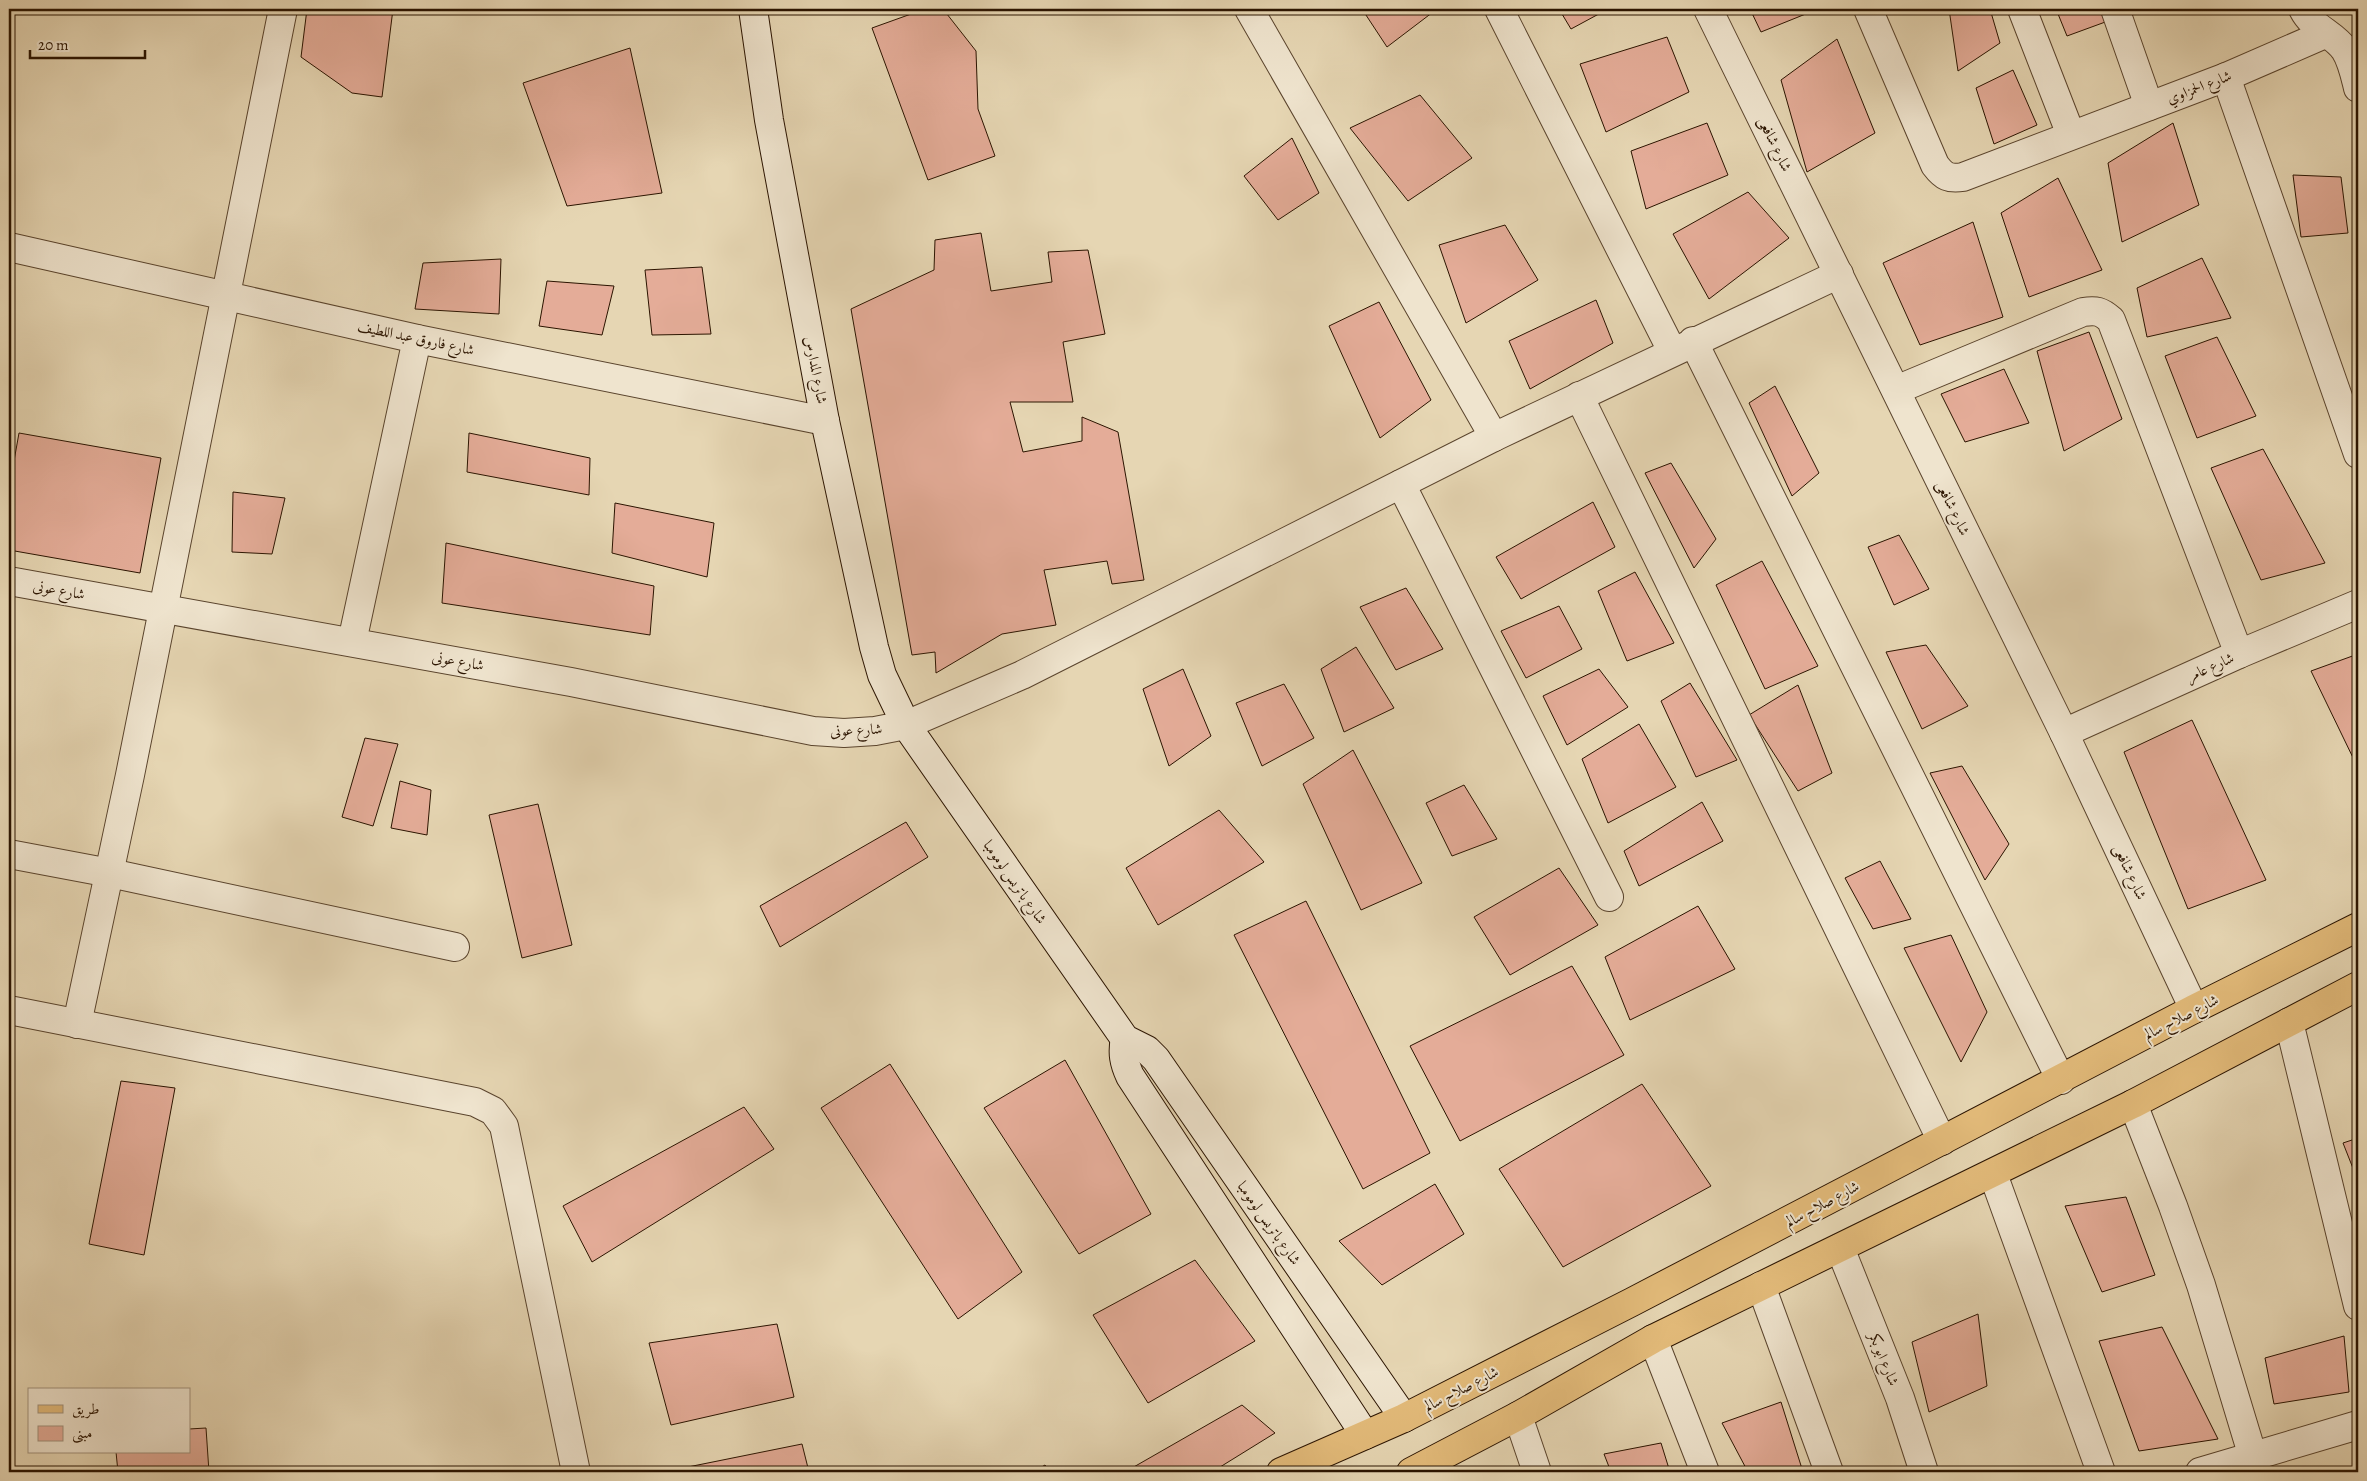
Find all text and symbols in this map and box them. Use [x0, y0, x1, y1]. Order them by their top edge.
scale bar [30, 28, 145, 60]
text: 20 m [38, 35, 69, 55]
street label: شارع الحمزاوي [2164, 66, 2235, 111]
street label: شارع شافعى [1750, 113, 1797, 176]
street label: شارع فاروق عبد اللطيف [355, 316, 476, 363]
street label: شارع المدارس [797, 334, 832, 406]
street label: شارع شافعى [1928, 477, 1975, 540]
street label: شارع عونى [31, 576, 87, 607]
street label: شارع عونى [430, 647, 486, 678]
street label: شارع عامر [2183, 648, 2238, 689]
street label: شارع عونى [829, 719, 883, 744]
street label: شارع باتريس لومومبا [976, 836, 1051, 930]
street label: شارع شافعى [2106, 841, 2151, 904]
street label: شارع صلاح سالم [2140, 990, 2223, 1047]
street label: شارع صلاح سالم [1781, 1176, 1864, 1235]
street label: شارع باتريس لومومبا [1230, 1177, 1305, 1271]
street label: شارع ابو بكر [1861, 1327, 1904, 1390]
street label: شارع صلاح سالم [1420, 1362, 1503, 1419]
legend [28, 1388, 190, 1454]
text: طريق [72, 1399, 99, 1419]
text: مبنى [72, 1423, 92, 1444]

